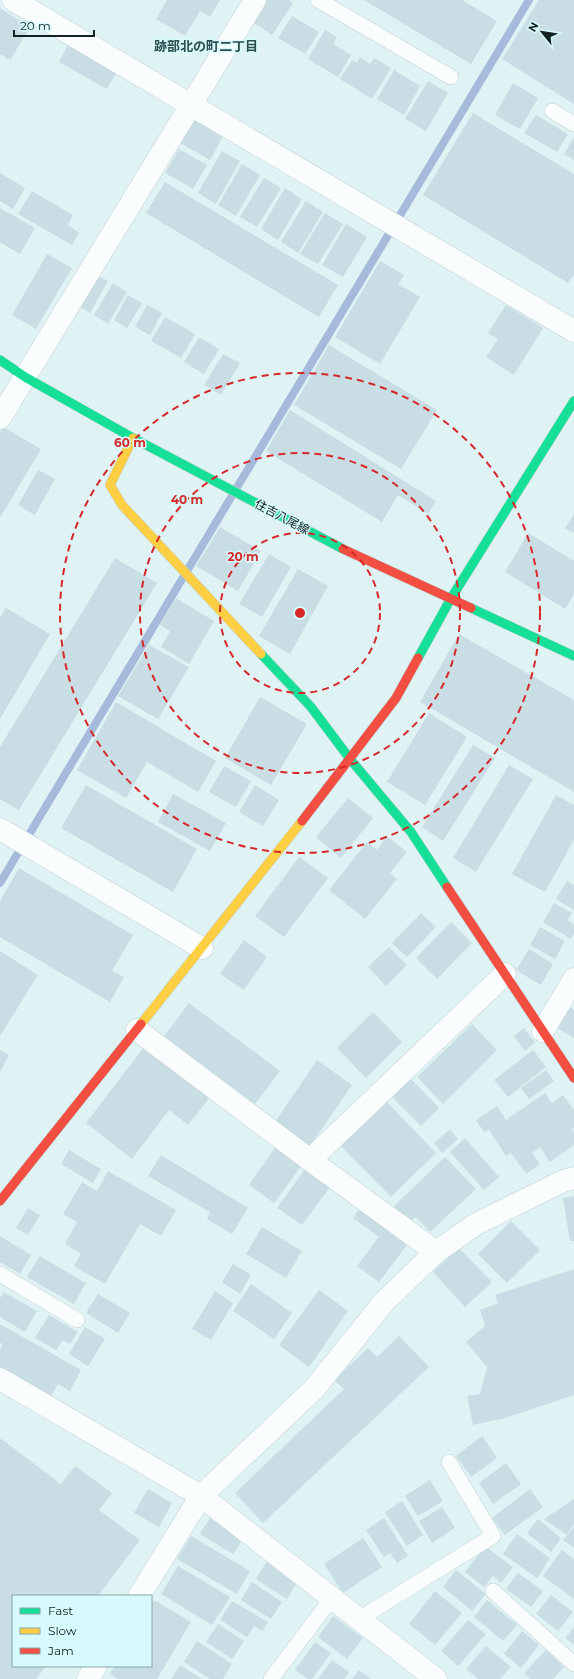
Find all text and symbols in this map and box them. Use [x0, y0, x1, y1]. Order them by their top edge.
scale bar [14, 12, 94, 38]
north arrow [522, 12, 562, 52]
text: 20 m [20, 18, 51, 33]
text: N [525, 20, 542, 34]
district label: 跡部北の町二丁目 [154, 38, 258, 54]
text: 60 m [114, 435, 146, 450]
text: 40 m [171, 492, 203, 507]
street label: 住吉八尾線 [252, 496, 312, 537]
text: 20 m [227, 549, 259, 564]
centre of rings [293, 606, 307, 620]
legend [12, 1595, 152, 1667]
text: Fast [48, 1603, 73, 1618]
text: Slow [48, 1623, 77, 1638]
text: Jam [47, 1643, 74, 1658]

